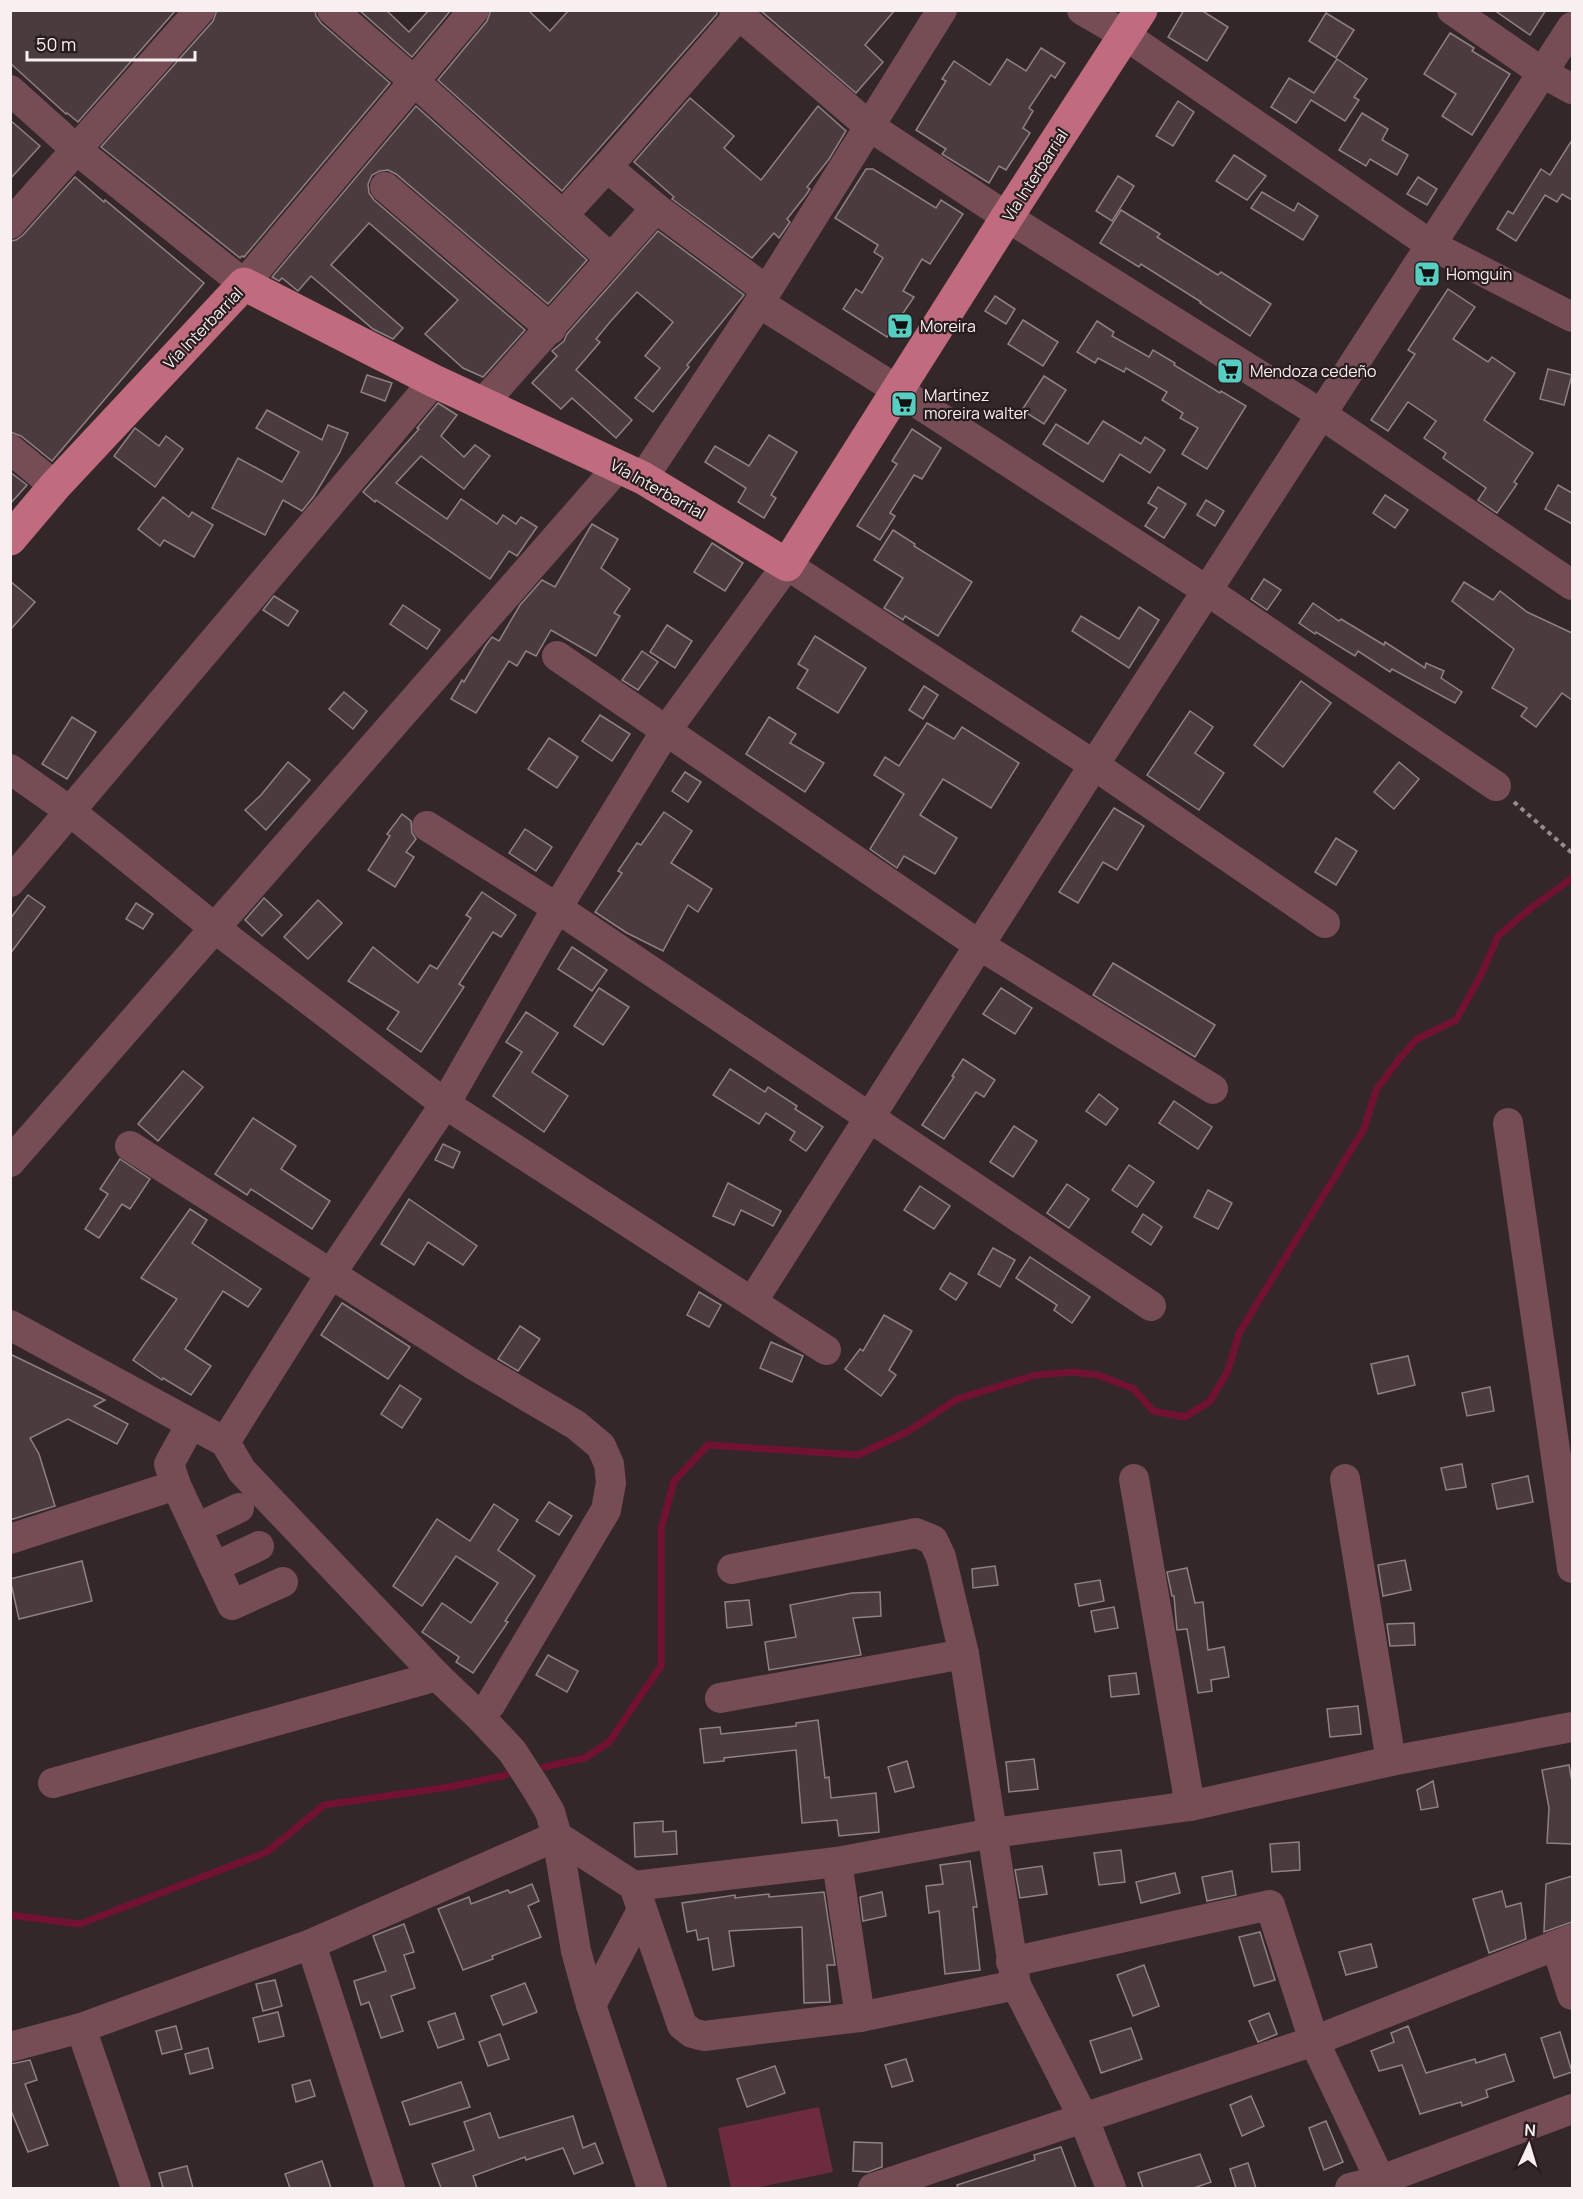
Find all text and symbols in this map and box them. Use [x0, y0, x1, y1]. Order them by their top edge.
scale bar [27, 24, 195, 62]
text: 50 m [36, 32, 76, 56]
street label: Vía Interbarrial [997, 125, 1073, 225]
supermarket icon: Homguin [1412, 259, 1442, 289]
place label: Homguin [1446, 263, 1512, 285]
street label: Vía Interbarrial [158, 282, 248, 374]
supermarket icon: Moreira [885, 311, 915, 341]
place label: Moreira [920, 315, 976, 337]
supermarket icon: Mendoza cedeño [1215, 356, 1245, 386]
place label: Mendoza cedeño [1250, 360, 1376, 382]
place label: Martinez moreira walter [924, 384, 1029, 424]
supermarket icon: Martinez moreira walter [889, 389, 919, 419]
street label: Vía Interbarrial [606, 454, 710, 524]
north arrow [1499, 2115, 1559, 2175]
text: N [1524, 2119, 1537, 2141]

